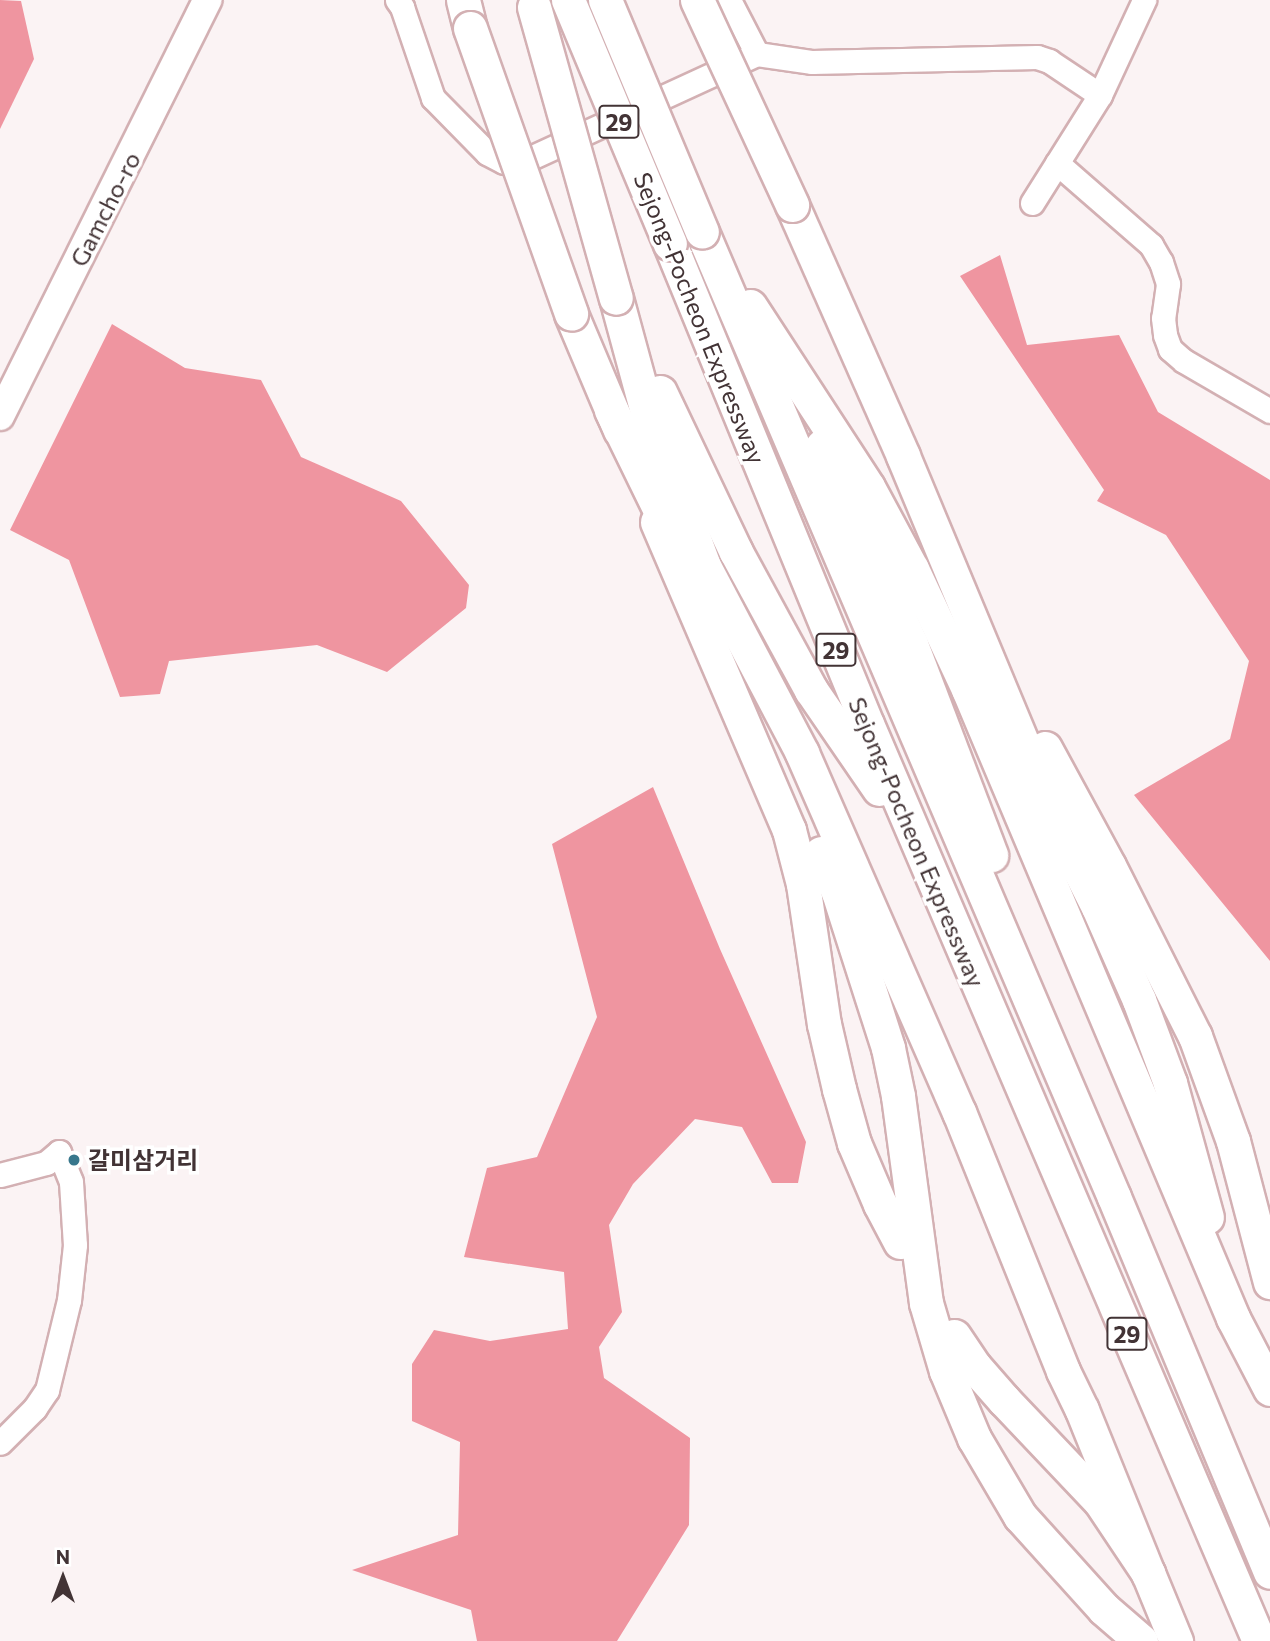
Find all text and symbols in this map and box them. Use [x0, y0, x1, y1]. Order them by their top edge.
road number: 29 [598, 102, 640, 141]
street label: Gamcho-ro [64, 147, 146, 271]
street label: Sejong-Pocheon Expressway [628, 168, 772, 468]
road number: 29 [815, 630, 857, 670]
street label: Sejong-Pocheon Expressway [843, 693, 991, 991]
place label: 갈미삼거리 [88, 1146, 198, 1174]
marker: 갈미삼거리 [66, 1152, 82, 1168]
road number: 29 [1106, 1315, 1148, 1354]
north arrow [28, 1543, 98, 1613]
text: N [56, 1545, 70, 1568]

